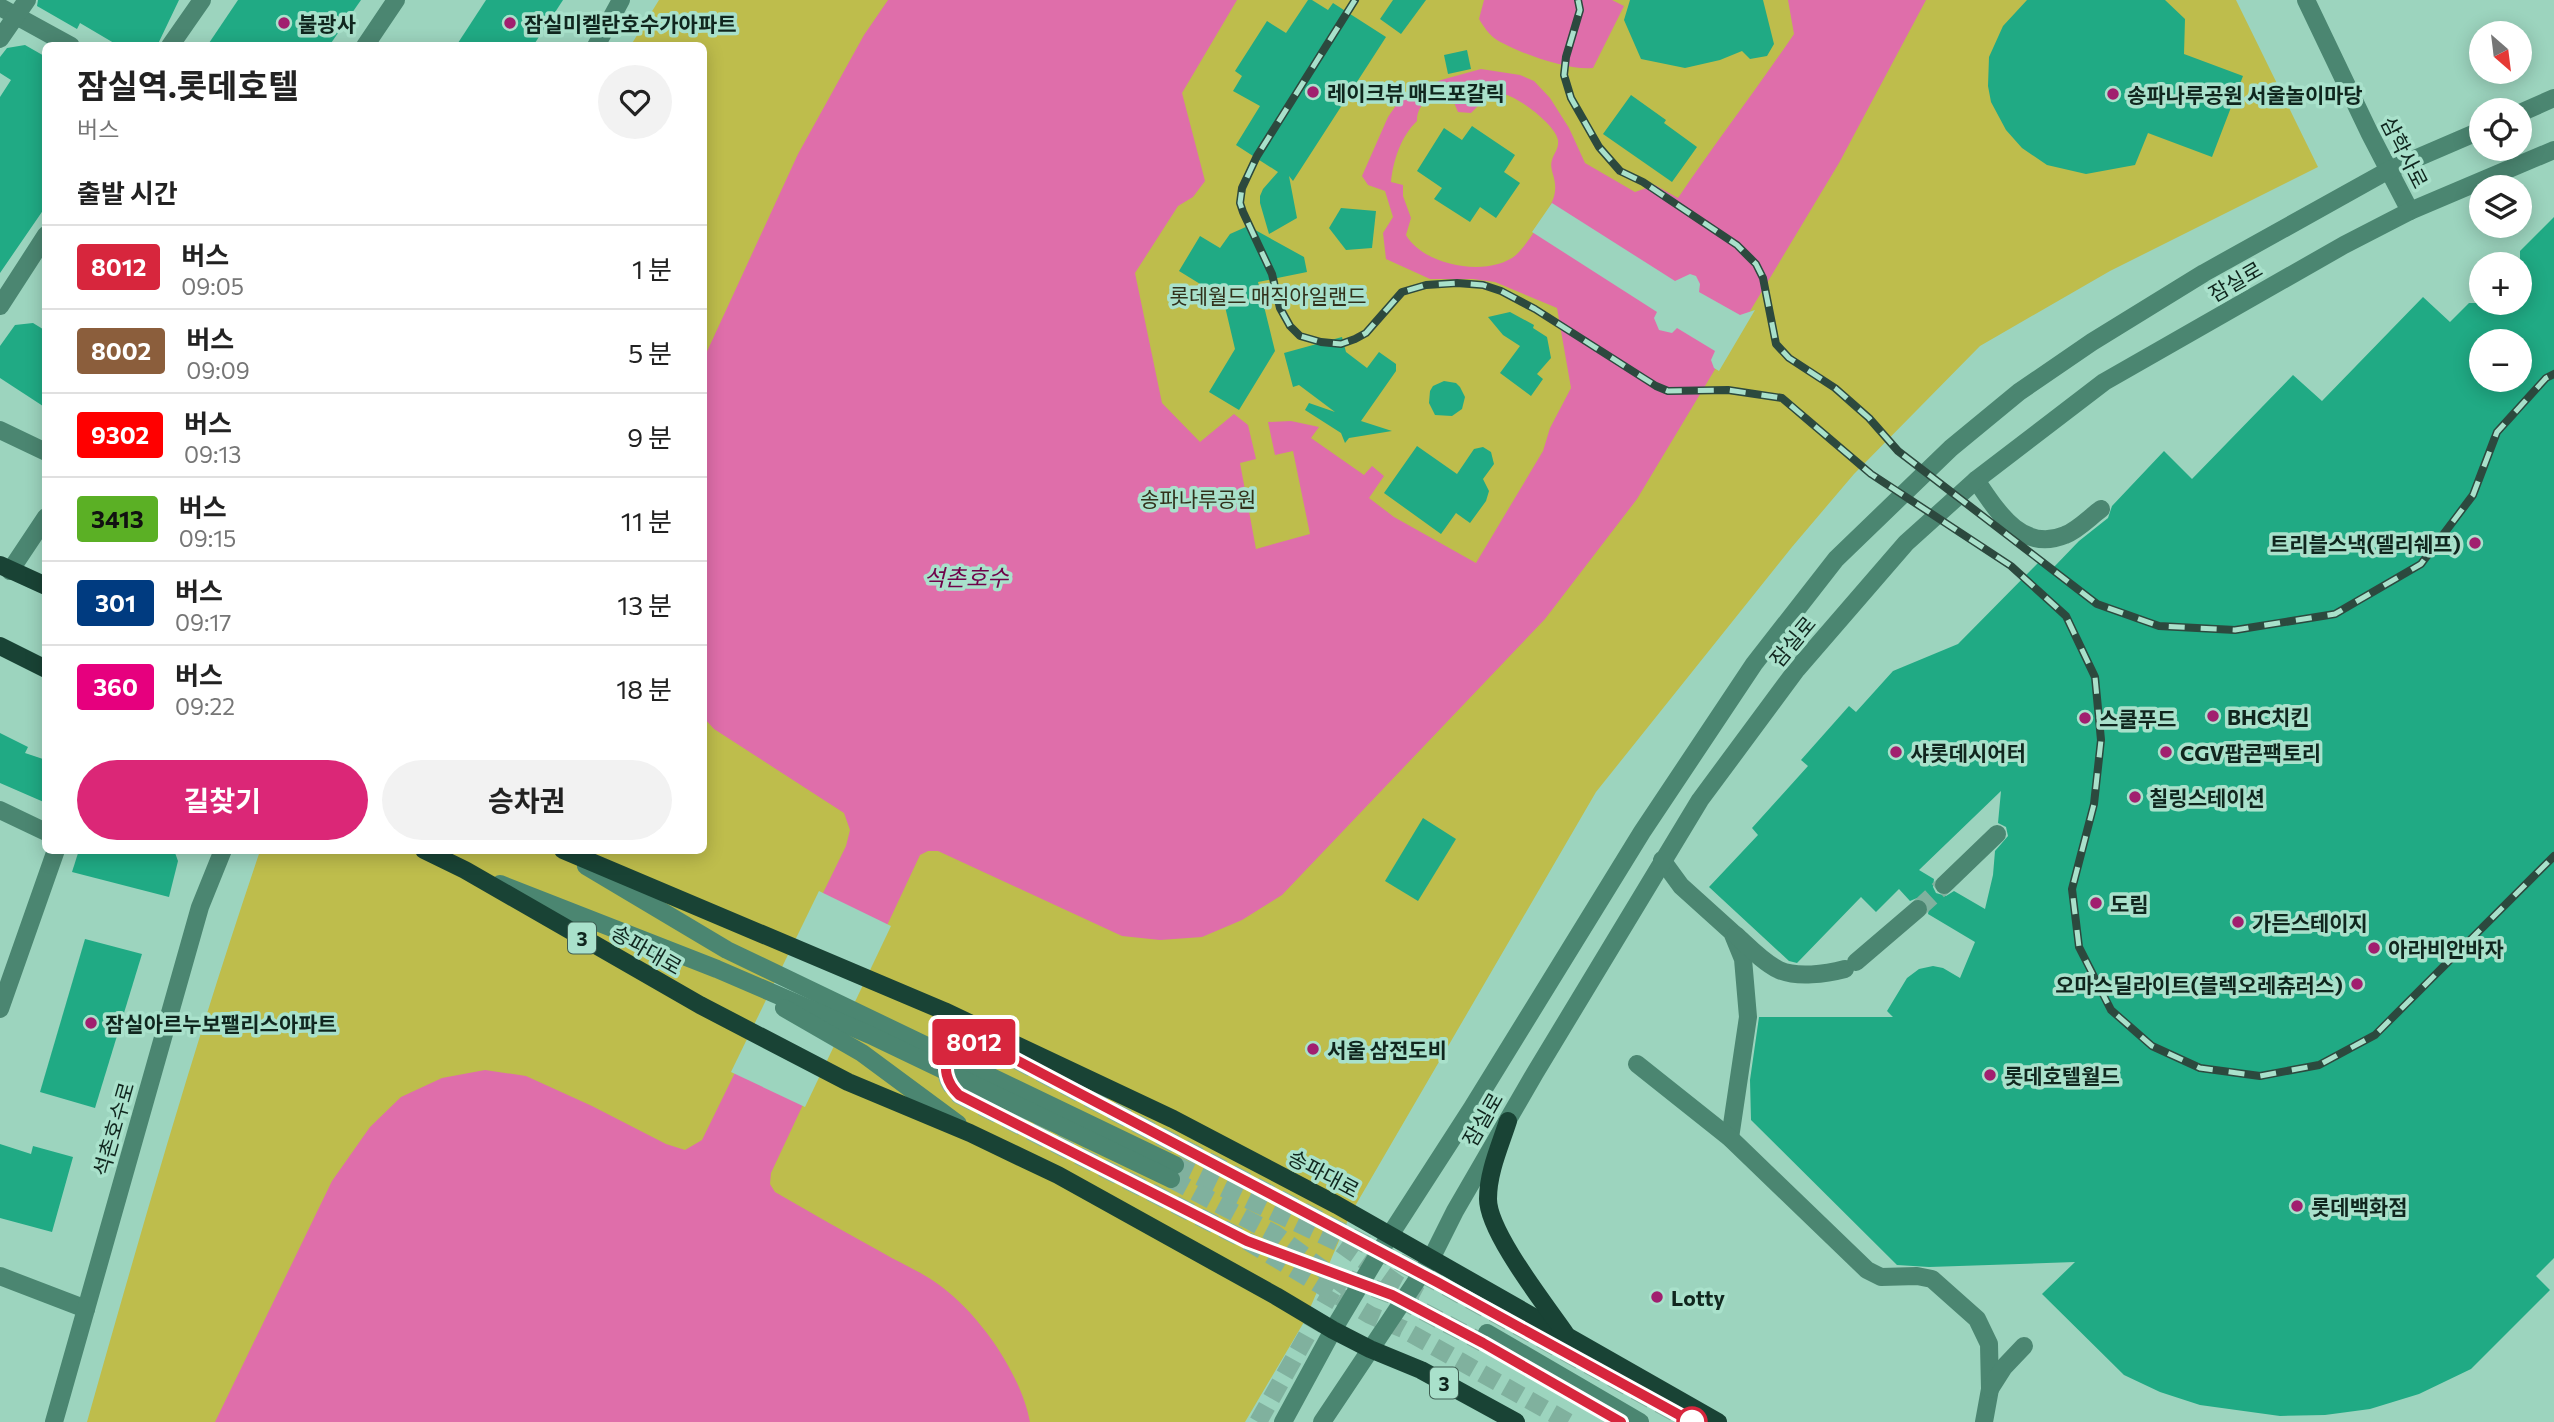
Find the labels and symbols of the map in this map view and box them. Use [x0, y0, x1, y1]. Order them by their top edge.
place label: 불광사 [298, 11, 356, 36]
place label: 잠실미켈란호수가아파트 [524, 11, 737, 36]
marker: 불광사 [276, 15, 292, 31]
marker: 잠실미켈란호수가아파트 [502, 15, 518, 31]
north arrow [2469, 21, 2532, 84]
place label: 레이크뷰 매드포갈릭 [1327, 80, 1505, 105]
place label: 송파나루공원 서울놀이마당 [2127, 82, 2363, 107]
marker: 레이크뷰 매드포갈릭 [1305, 84, 1321, 100]
marker: 송파나루공원 서울놀이마당 [2105, 86, 2121, 102]
street label: 삼학사로 [2376, 112, 2434, 192]
street label: 잠실로 [2204, 256, 2266, 306]
park label: 롯데월드 매직아일랜드 [1169, 283, 1367, 308]
park label: 송파나루공원 [1140, 486, 1256, 511]
place label: 트리블스낵(델리쉐프) [2270, 531, 2461, 556]
marker: 트리블스낵(델리쉐프) [2467, 535, 2483, 551]
water label: 석촌호수 [924, 563, 1009, 591]
street label: 잠실로 [1764, 611, 1820, 671]
place label: BHC치킨 [2227, 704, 2310, 729]
place label: 스쿨푸드 [2099, 706, 2176, 731]
marker: BHC치킨 [2205, 708, 2221, 724]
marker: 스쿨푸드 [2077, 710, 2093, 726]
place label: 샤롯데시어터 [1910, 740, 2026, 765]
place label: CGV팝콘팩토리 [2180, 740, 2321, 765]
marker: 샤롯데시어터 [1888, 744, 1904, 760]
marker: CGV팝콘팩토리 [2158, 744, 2174, 760]
place label: 칠링스테이션 [2149, 785, 2265, 810]
marker: 칠링스테이션 [2127, 789, 2143, 805]
place label: 도림 [2110, 891, 2149, 916]
marker: 도림 [2088, 895, 2104, 911]
place label: 가든스테이지 [2252, 910, 2368, 935]
marker: 가든스테이지 [2230, 914, 2246, 930]
street label: 송파대로 [607, 919, 687, 979]
road number: 3 [568, 922, 596, 954]
place label: 아라비안바자 [2388, 936, 2504, 961]
marker: 아라비안바자 [2366, 940, 2382, 956]
place label: 오마스딜라이트(블렉오레츄러스) [2055, 972, 2343, 997]
marker: 오마스딜라이트(블렉오레츄러스) [2349, 976, 2365, 992]
place label: 잠실아르누보팰리스아파트 [105, 1011, 337, 1036]
marker: 잠실아르누보팰리스아파트 [83, 1015, 99, 1031]
line badge: 8012 [925, 1019, 1023, 1065]
place label: 서울 삼전도비 [1327, 1037, 1447, 1062]
marker: 서울 삼전도비 [1305, 1041, 1321, 1057]
place label: 롯데호텔월드 [2004, 1063, 2120, 1088]
marker: 롯데호텔월드 [1982, 1067, 1998, 1083]
street label: 석촌호수로 [88, 1079, 138, 1179]
street label: 잠실로 [1457, 1088, 1507, 1150]
street label: 송파대로 [1284, 1144, 1364, 1202]
place label: 롯데백화점 [2311, 1194, 2408, 1219]
marker: 롯데백화점 [2289, 1198, 2305, 1214]
place label: Lotty [1671, 1285, 1725, 1310]
marker: Lotty [1649, 1289, 1665, 1305]
road number: 3 [1430, 1368, 1458, 1399]
unlabelled marker [1677, 1407, 1707, 1422]

